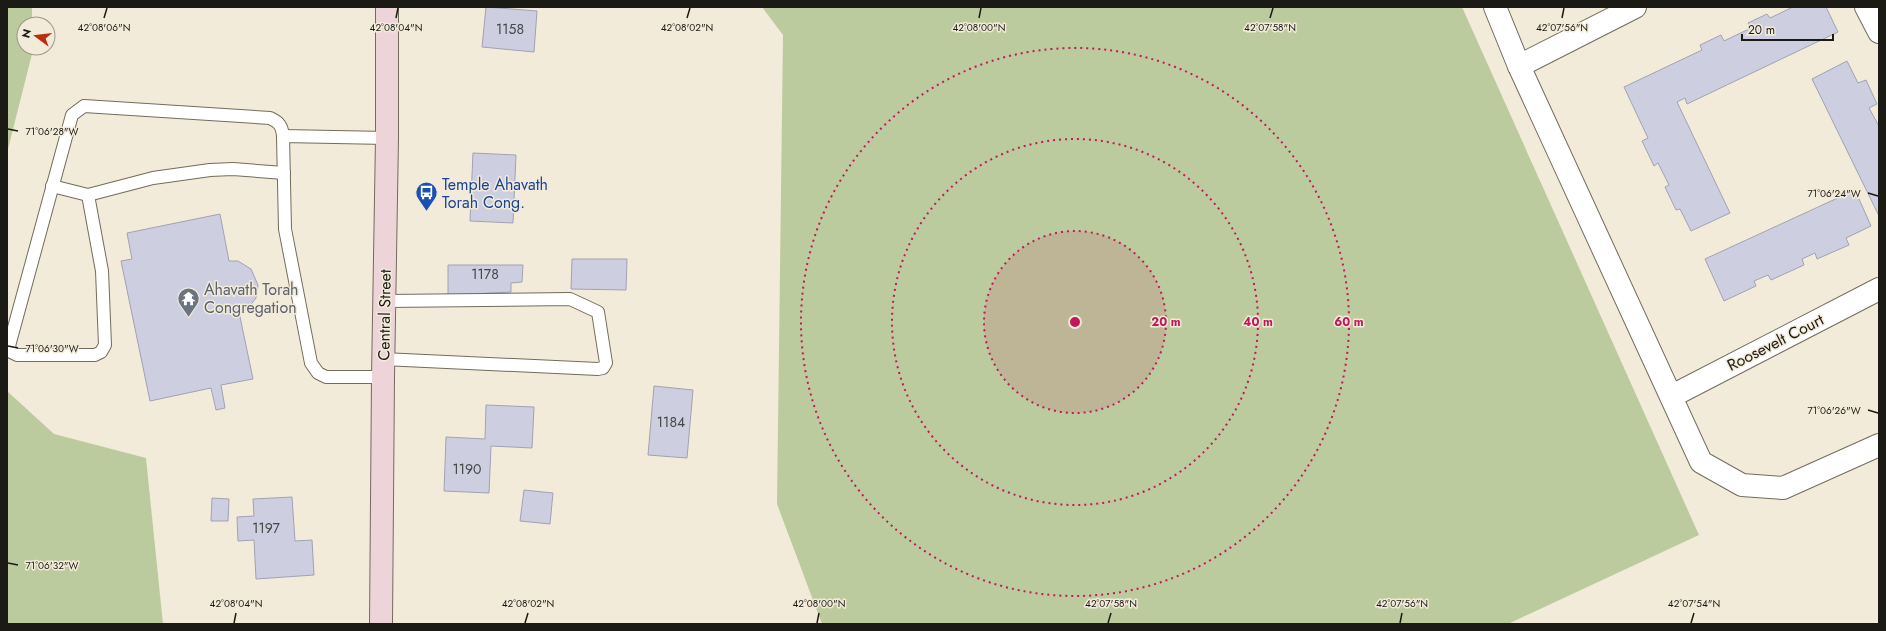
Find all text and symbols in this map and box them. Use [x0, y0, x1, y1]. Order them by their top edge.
north arrow [16, 16, 56, 56]
scale bar [1742, 16, 1833, 42]
house number: 1158 [496, 19, 524, 39]
text: 42°08'06"N [78, 20, 130, 35]
text: 42°08'04"N [370, 20, 422, 35]
text: 42°08'02"N [661, 20, 713, 35]
text: 42°08'00"N [952, 20, 1006, 35]
text: 42°07'58"N [1244, 20, 1296, 35]
text: 42°07'56"N [1536, 20, 1588, 35]
text: 20 m [1748, 21, 1775, 39]
text: N [17, 27, 35, 40]
text: 71°06'28"W [26, 124, 79, 139]
place label: Temple Ahavath Torah Cong. [442, 173, 548, 214]
bus stop icon: Temple Ahavath Torah Cong. [413, 180, 439, 213]
text: 71°06'24"W [1807, 186, 1861, 201]
house number: 1178 [471, 264, 499, 284]
street label: Central Street [372, 269, 397, 361]
place label: Ahavath Torah Congregation [204, 278, 299, 319]
temple icon: Ahavath Torah Congregation [176, 285, 202, 318]
street label: Roosevelt Court [1723, 308, 1828, 377]
text: 20 m [1151, 313, 1181, 331]
text: 40 m [1243, 313, 1273, 331]
text: 60 m [1334, 313, 1364, 331]
centre of rings [1068, 315, 1082, 329]
text: 71°06'30"W [25, 341, 79, 356]
text: 71°06'26"W [1807, 403, 1861, 418]
house number: 1184 [657, 412, 685, 432]
house number: 1190 [452, 459, 482, 479]
house number: 1197 [252, 518, 280, 538]
text: 71°06'32"W [26, 558, 79, 573]
text: 42°08'04"N [210, 596, 262, 611]
text: 42°08'02"N [502, 596, 554, 611]
text: 42°08'00"N [792, 596, 846, 611]
text: 42°07'58"N [1085, 596, 1137, 611]
text: 42°07'56"N [1376, 596, 1428, 611]
text: 42°07'54"N [1668, 596, 1720, 611]

